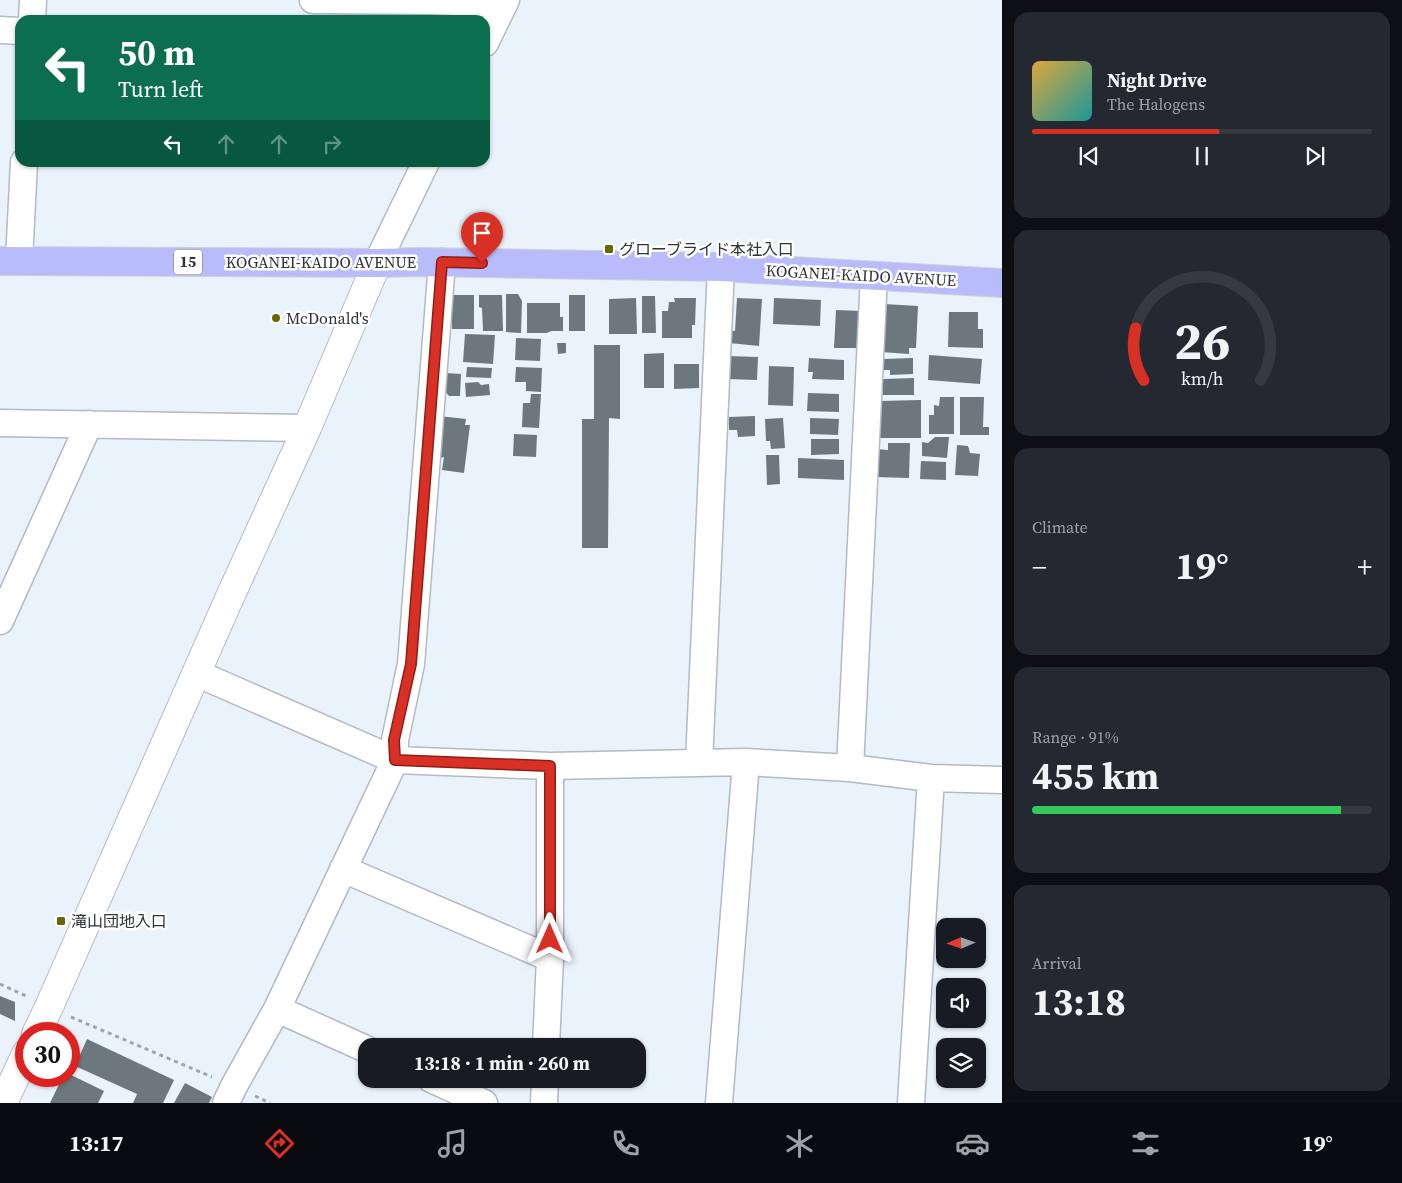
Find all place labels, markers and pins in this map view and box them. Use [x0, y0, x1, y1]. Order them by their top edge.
pin [461, 212, 503, 263]
place label: グローブライド本社入口 [619, 238, 794, 260]
marker: グローブライド本社入口 [603, 243, 615, 255]
place label: McDonald's [286, 307, 369, 329]
marker: McDonald's [270, 312, 282, 324]
place label: 滝山団地入口 [71, 910, 167, 932]
marker: 滝山団地入口 [55, 915, 67, 927]

